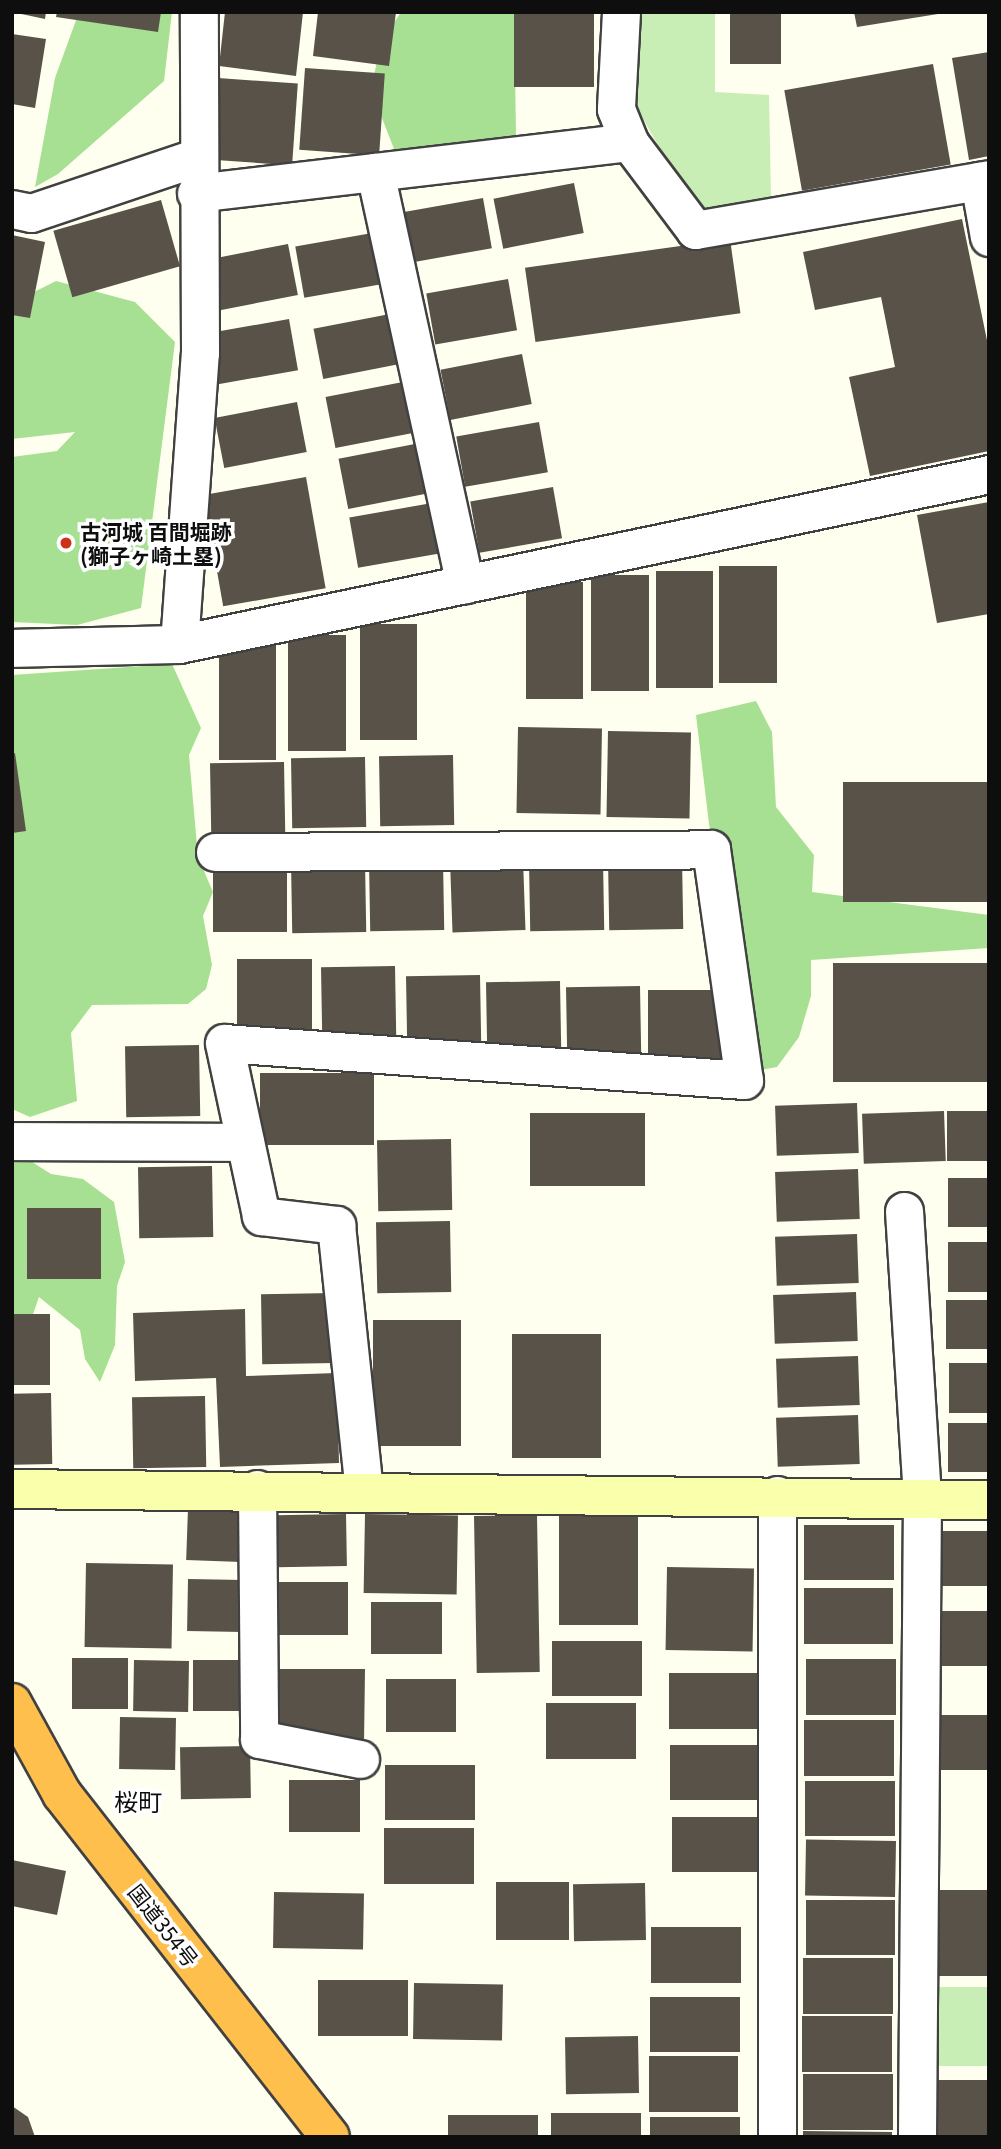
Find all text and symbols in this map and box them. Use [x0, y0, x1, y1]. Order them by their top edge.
place label: 古河城 百間堀跡 (獅子ヶ崎土塁) [80, 518, 232, 568]
marker: 古河城 百間堀跡 (獅子ヶ崎土塁) [58, 535, 74, 551]
district label: 桜町 [114, 1787, 162, 1815]
street label: 国道354号 [124, 1879, 204, 1971]

